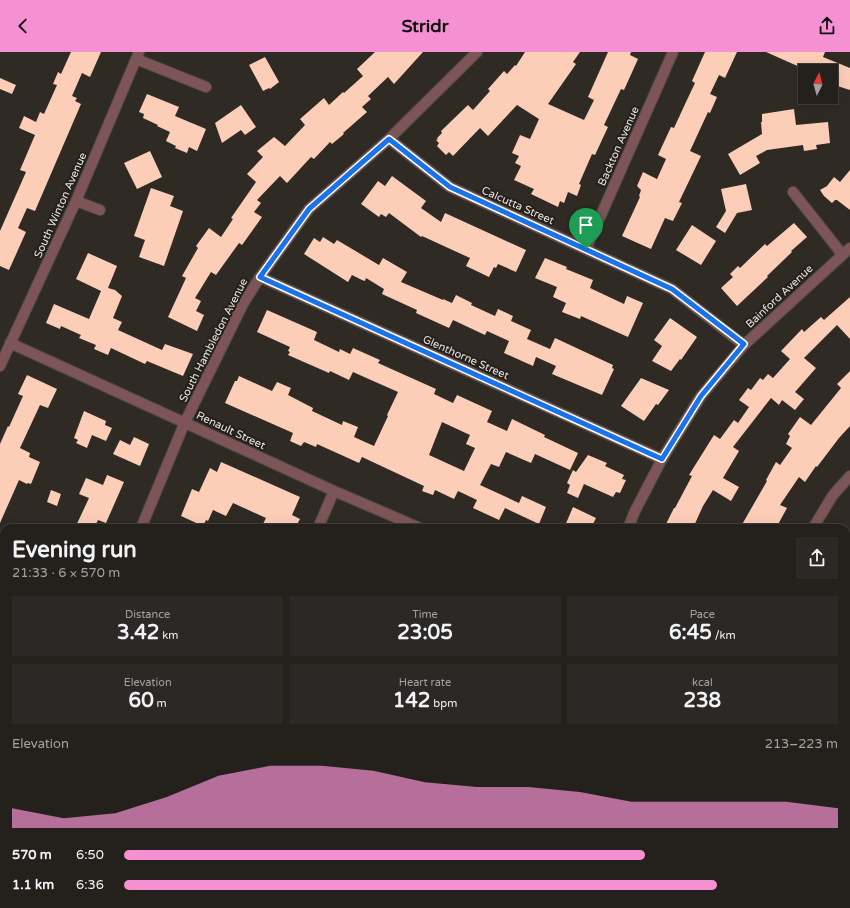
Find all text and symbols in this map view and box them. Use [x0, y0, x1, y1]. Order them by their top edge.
icon: back [12, 15, 34, 37]
text: Stridr [401, 15, 449, 37]
icon: share [816, 15, 838, 37]
north arrow [798, 64, 838, 104]
map controls [798, 64, 838, 104]
street label: Backton Avenue [595, 105, 642, 188]
street label: South Winton Avenue [31, 150, 90, 260]
street label: Calcutta Street [480, 184, 556, 227]
pin [569, 208, 603, 249]
icon: arrive [575, 214, 597, 236]
street label: Bainford Avenue [743, 262, 816, 331]
street label: South Hambledon Avenue [177, 276, 250, 404]
street label: Glenthorne Street [421, 333, 511, 382]
street label: Renault Street [194, 409, 267, 452]
text: Evening run [12, 537, 137, 563]
button: share [796, 537, 838, 579]
text: 21:33 · 6 × 570 m [12, 565, 120, 581]
text: Distance [125, 608, 170, 621]
text: Time [412, 608, 438, 621]
text: Pace [690, 608, 715, 621]
text: 3.42 [117, 621, 159, 645]
text: 23:05 [397, 621, 453, 645]
text: 6:45 [669, 621, 712, 645]
text: km [159, 629, 178, 642]
text: /km [712, 629, 736, 642]
text: Elevation [124, 676, 172, 689]
text: Heart rate [399, 676, 451, 689]
text: kcal [692, 676, 713, 689]
text: 60 [129, 689, 154, 713]
text: 142 [393, 689, 430, 713]
text: 238 [683, 689, 721, 713]
text: m [154, 697, 167, 710]
text: bpm [430, 697, 457, 710]
text: Elevation [12, 736, 69, 752]
text: 213–223 m [765, 736, 838, 752]
text: 570 m [12, 847, 52, 863]
text: 6:50 [76, 847, 104, 863]
text: 1.1 km [12, 877, 54, 893]
text: 6:36 [76, 877, 104, 893]

